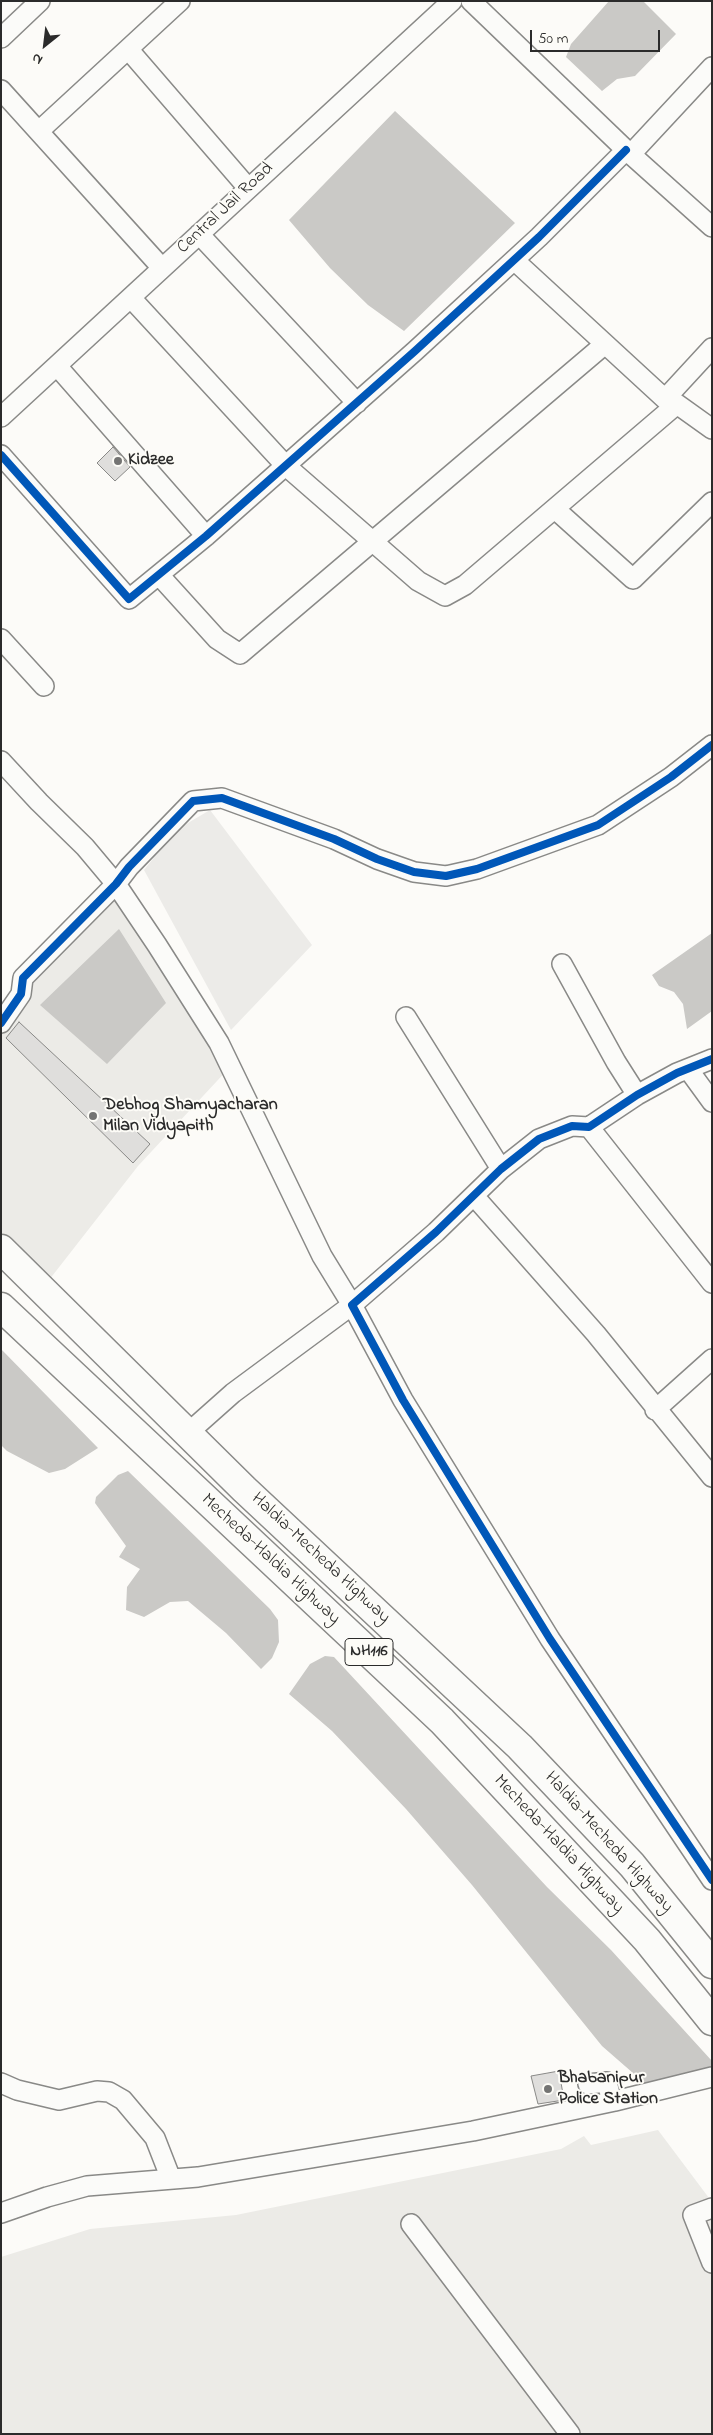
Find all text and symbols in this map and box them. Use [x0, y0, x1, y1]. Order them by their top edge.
north arrow [20, 20, 70, 70]
scale bar [533, 20, 663, 52]
text: 50 m [538, 28, 568, 50]
text: N [28, 47, 47, 70]
street label: Central Jail Road [173, 159, 279, 259]
place label: Kidzee [128, 450, 174, 472]
marker: Kidzee [112, 455, 124, 467]
place label: Debhog Shamyacharan Milan Vidyapith [103, 1095, 278, 1138]
marker: Debhog Shamyacharan Milan Vidyapith [87, 1110, 99, 1122]
street label: Haldia-Mecheda Highway [246, 1489, 394, 1629]
street label: Mecheda-Haldia Highway [196, 1490, 344, 1630]
road number: NH116 [345, 1638, 393, 1665]
street label: Haldia-Mecheda Highway [539, 1768, 677, 1918]
street label: Mecheda-Haldia Highway [488, 1771, 628, 1919]
place label: Bhabanipur Police Station [558, 2068, 658, 2110]
marker: Bhabanipur Police Station [542, 2083, 554, 2095]

